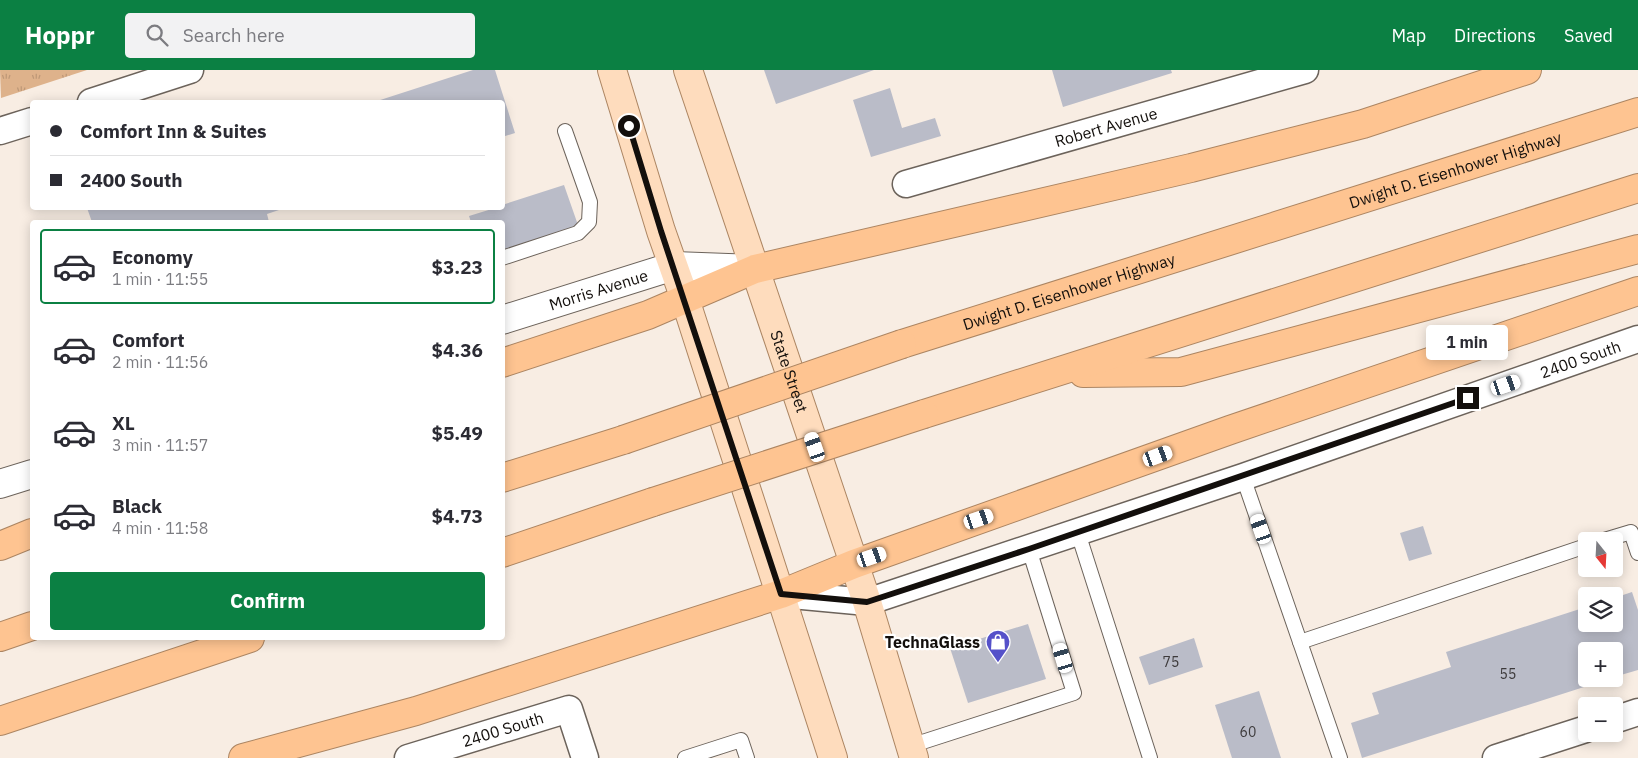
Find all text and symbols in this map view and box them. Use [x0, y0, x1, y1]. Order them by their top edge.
search box [125, 13, 475, 58]
text: Hoppr [25, 19, 95, 51]
icon: search [143, 21, 171, 49]
text: Search here [183, 23, 285, 47]
text: Map [1391, 24, 1426, 47]
text: Directions [1454, 24, 1536, 47]
text: Saved [1564, 24, 1613, 47]
street label: Robert Avenue [1052, 103, 1160, 151]
route start [618, 115, 640, 137]
text: Comfort Inn & Suites [80, 119, 267, 143]
street label: Dwight D. Eisenhower Highway [1347, 127, 1564, 212]
text: 2400 South [80, 168, 183, 192]
icon: car [52, 244, 97, 289]
text: Economy [112, 245, 193, 269]
street label: Dwight D. Eisenhower Highway [960, 249, 1178, 334]
text: $3.23 [431, 255, 483, 279]
street label: Morris Avenue [546, 265, 651, 315]
text: 1 min · 11:55 [112, 269, 208, 289]
callout: 1 min [1427, 325, 1509, 360]
icon: car [52, 327, 97, 372]
text: Comfort [112, 328, 185, 352]
street label: State Street [766, 328, 813, 415]
text: 1 min [1446, 332, 1488, 352]
street label: 2400 South [1537, 336, 1623, 382]
text: $4.36 [431, 338, 483, 362]
text: 2 min · 11:56 [112, 352, 208, 372]
car [1489, 373, 1522, 397]
route end [1457, 387, 1479, 409]
icon: car [52, 410, 97, 455]
text: XL [112, 411, 135, 435]
text: $5.49 [431, 421, 483, 445]
car [803, 430, 826, 464]
text: 3 min · 11:57 [112, 435, 208, 455]
car [1141, 444, 1174, 468]
icon: car [52, 493, 97, 538]
text: Black [112, 494, 162, 518]
text: $4.73 [431, 504, 483, 528]
car [962, 507, 995, 531]
car [1249, 512, 1272, 546]
text: 4 min · 11:58 [112, 518, 208, 538]
north arrow [1578, 532, 1622, 578]
map controls [1578, 532, 1623, 742]
car [855, 545, 888, 569]
button: Confirm [50, 572, 485, 630]
button: layers [1578, 587, 1623, 632]
shop icon: TechnaGlass [985, 629, 1011, 663]
place label: TechnaGlass [885, 632, 980, 652]
car [1051, 641, 1074, 675]
button: + [1578, 642, 1623, 687]
house number: 75 [1163, 653, 1179, 671]
house number: 55 [1500, 665, 1516, 683]
button: − [1578, 697, 1623, 742]
street label: 2400 South [459, 707, 546, 751]
house number: 60 [1240, 723, 1256, 741]

